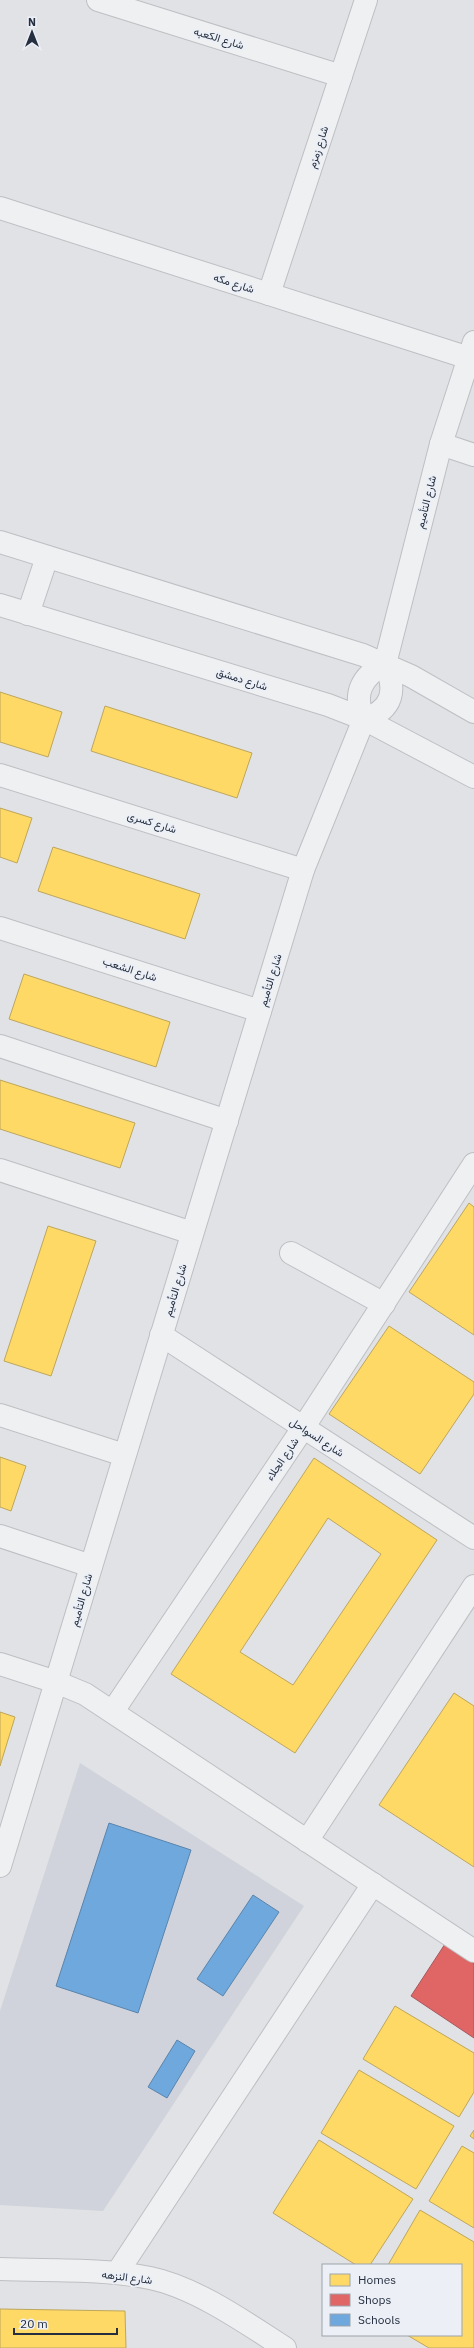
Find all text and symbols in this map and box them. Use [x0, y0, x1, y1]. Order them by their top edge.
north arrow [12, 12, 52, 52]
text: N [28, 15, 36, 29]
street label: شارع الكعبه [192, 24, 246, 53]
street label: شارع زمزم [305, 124, 332, 170]
street label: شارع مكه [212, 270, 256, 297]
street label: شارع التأميم [413, 474, 440, 530]
street label: شارع دمشق [214, 665, 270, 694]
street label: شارع كسرى [125, 808, 179, 837]
street label: شارع التأميم [255, 952, 286, 1008]
street label: شارع الشعب [101, 954, 159, 985]
street label: شارع التأميم [160, 1262, 191, 1318]
street label: شارع السواحل [287, 1414, 347, 1461]
street label: شارع الجلاء [262, 1435, 303, 1484]
street label: شارع التأميم [67, 1572, 96, 1628]
legend [322, 2264, 462, 2336]
street label: شارع النزهه [101, 2267, 153, 2288]
text: Homes [358, 2272, 396, 2287]
text: Shops [358, 2292, 391, 2307]
scale bar [14, 2310, 117, 2336]
text: Schools [358, 2312, 401, 2327]
text: 20 m [20, 2316, 48, 2331]

